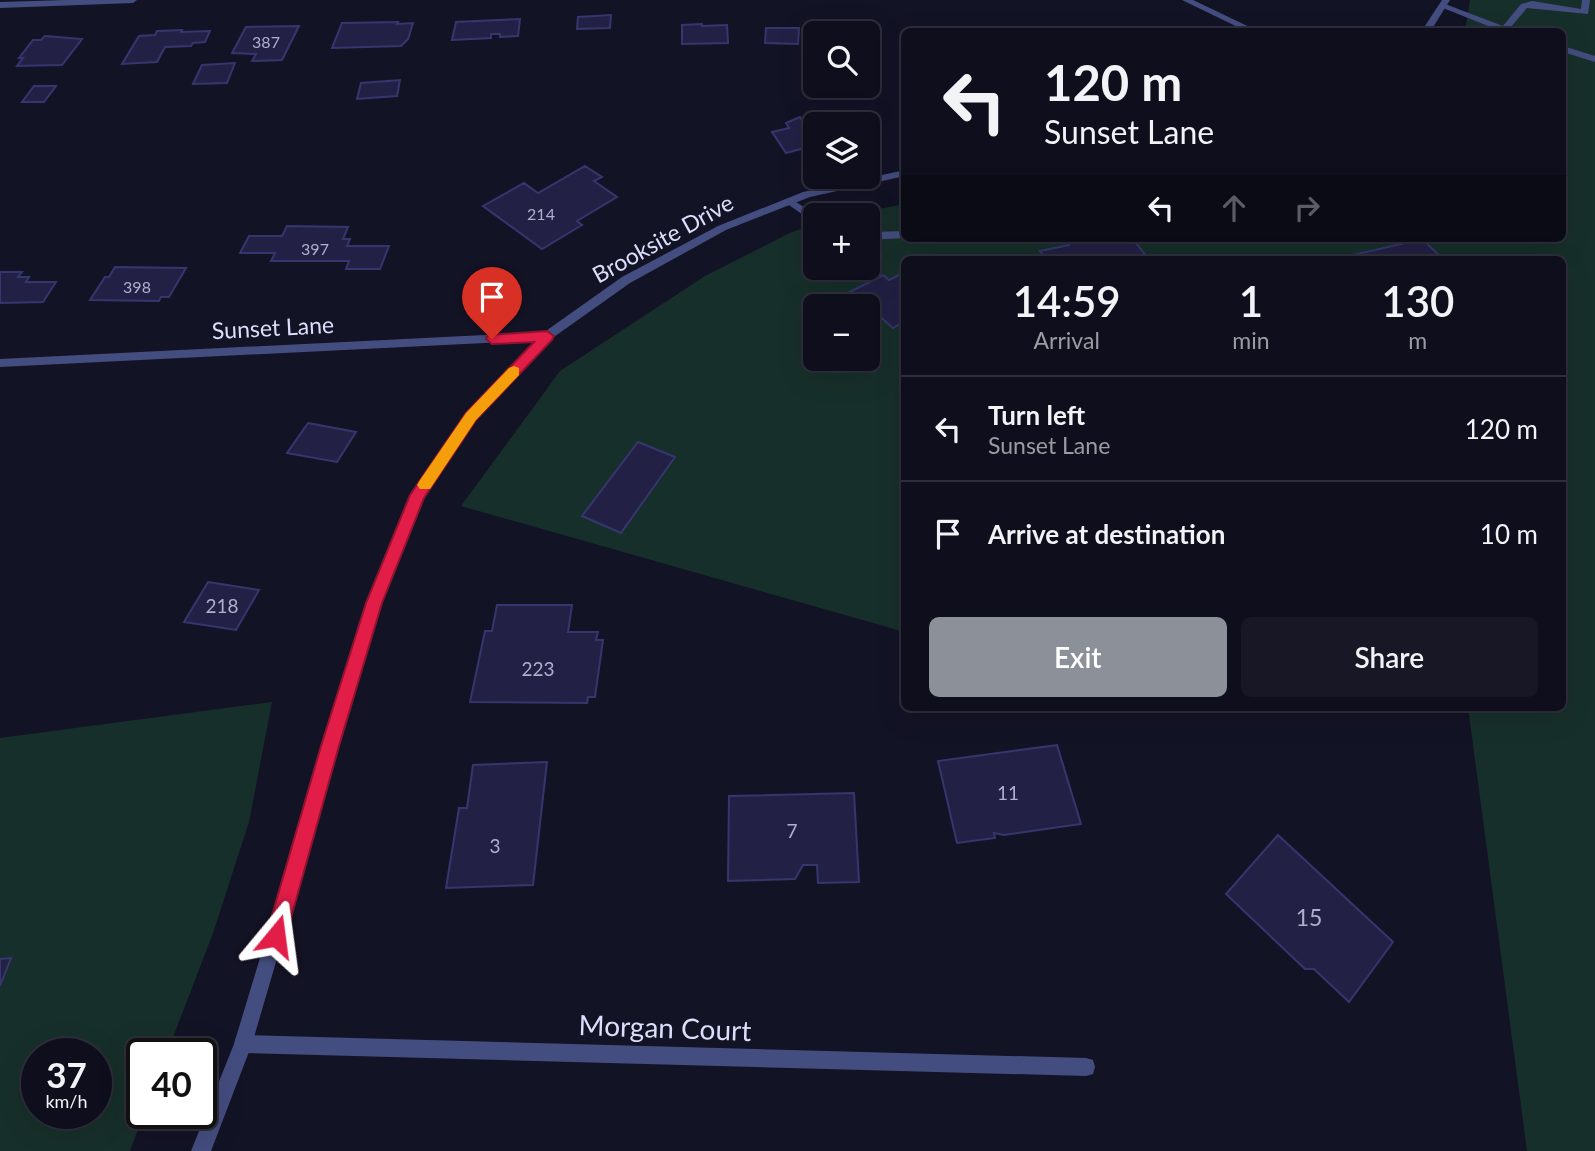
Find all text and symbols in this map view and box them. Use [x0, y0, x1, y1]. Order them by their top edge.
map controls [803, 21, 880, 371]
button: search [803, 21, 880, 98]
house number: 387 [252, 32, 280, 51]
text: 120 m [1044, 53, 1182, 111]
icon: left [929, 56, 1020, 147]
button: layers [803, 112, 880, 189]
text: Sunset Lane [1044, 112, 1214, 151]
street label: Brooksite Drive [587, 188, 738, 288]
icon: left [1142, 189, 1180, 227]
icon: ahead [1215, 189, 1253, 227]
icon: right [1288, 189, 1326, 227]
button: + [803, 203, 880, 280]
house number: 214 [527, 204, 555, 223]
house number: 397 [301, 239, 329, 258]
pin [462, 267, 522, 339]
text: 14:59 [1013, 276, 1121, 326]
text: 1 [1239, 276, 1263, 326]
text: 130 [1381, 276, 1454, 326]
house number: 398 [123, 277, 151, 296]
icon: arrive [473, 278, 511, 316]
button: − [803, 294, 880, 371]
street label: Sunset Lane [211, 310, 335, 344]
text: Arrival [1034, 326, 1100, 354]
text: min [1232, 326, 1270, 354]
text: m [1408, 326, 1427, 354]
text: Turn left [988, 399, 1085, 431]
icon: left [929, 410, 967, 448]
text: 120 m [1465, 413, 1538, 445]
text: Sunset Lane [988, 431, 1110, 459]
icon: arrive [929, 515, 967, 553]
text: Arrive at destination [988, 518, 1225, 550]
text: 10 m [1480, 518, 1538, 550]
house number: 218 [205, 594, 239, 617]
button: Exit [929, 617, 1227, 697]
button: Share [1241, 617, 1538, 697]
house number: 223 [521, 657, 555, 680]
house number: 11 [997, 781, 1019, 804]
house number: 7 [786, 819, 798, 842]
house number: 3 [489, 834, 501, 857]
position arrow [239, 899, 313, 973]
house number: 15 [1296, 903, 1322, 931]
street label: Morgan Court [578, 1007, 752, 1047]
speed limit sign: 40 [126, 1038, 217, 1129]
text: 37 [46, 1053, 87, 1095]
text: km/h [45, 1090, 88, 1112]

